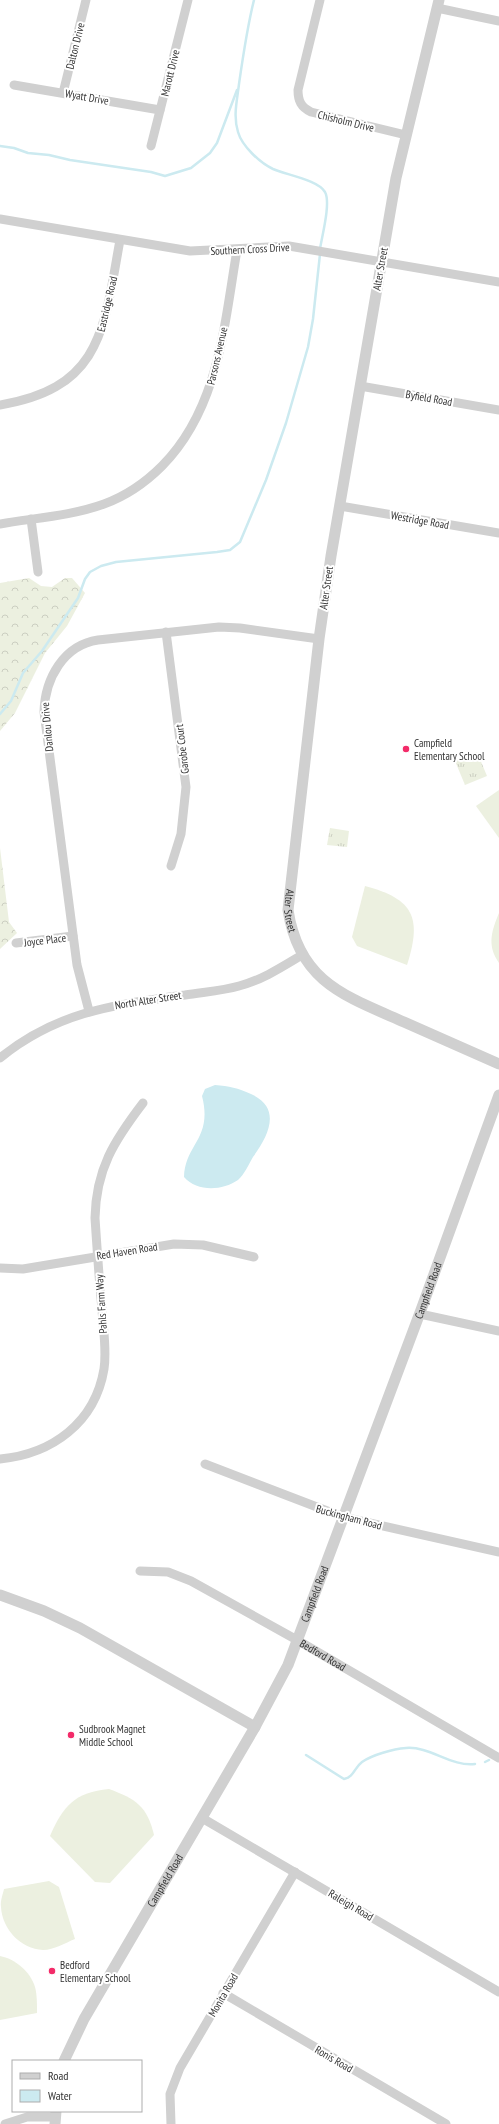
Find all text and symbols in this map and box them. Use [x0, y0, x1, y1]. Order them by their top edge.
street label: Dalton Drive [62, 21, 88, 71]
street label: Marott Drive [157, 48, 183, 98]
street label: Wyatt Drive [64, 86, 110, 108]
street label: Chisholm Drive [316, 107, 376, 135]
street label: Southern Cross Drive [210, 240, 290, 258]
street label: Alter Street [369, 246, 391, 292]
street label: Eastridge Road [94, 275, 120, 333]
street label: Parsons Avenue [204, 325, 231, 386]
street label: Byfield Road [405, 387, 454, 409]
street label: Westridge Road [390, 508, 450, 532]
street label: Alter Street [316, 566, 336, 610]
street label: Danlou Drive [38, 701, 56, 752]
street label: Garobe Court [172, 723, 192, 775]
place label: Campfield Elementary School [414, 736, 485, 763]
marker: Campfield Elementary School [401, 744, 411, 754]
street label: Alter Street [281, 888, 300, 934]
street label: Joyce Place [22, 930, 67, 950]
street label: North Alter Street [114, 988, 182, 1012]
street label: Red Haven Road [96, 1239, 159, 1263]
street label: Campfield Road [411, 1260, 445, 1321]
street label: Pahls Farm Way [92, 1273, 110, 1334]
street label: Buckingham Road [315, 1501, 384, 1533]
street label: Campfield Road [298, 1564, 332, 1624]
street label: Bedford Road [297, 1636, 349, 1674]
place label: Sudbrook Magnet Middle School [79, 1722, 145, 1749]
marker: Sudbrook Magnet Middle School [66, 1730, 76, 1740]
street label: Campfield Road [144, 1851, 186, 1910]
street label: Raleigh Road [326, 1886, 376, 1924]
place label: Bedford Elementary School [60, 1958, 131, 1985]
marker: Bedford Elementary School [47, 1966, 57, 1976]
street label: Monita Road [205, 1971, 241, 2019]
street label: Ronis Road [312, 2043, 356, 2076]
legend [12, 2060, 142, 2112]
text: Road [48, 2068, 68, 2083]
text: Water [48, 2088, 73, 2103]

